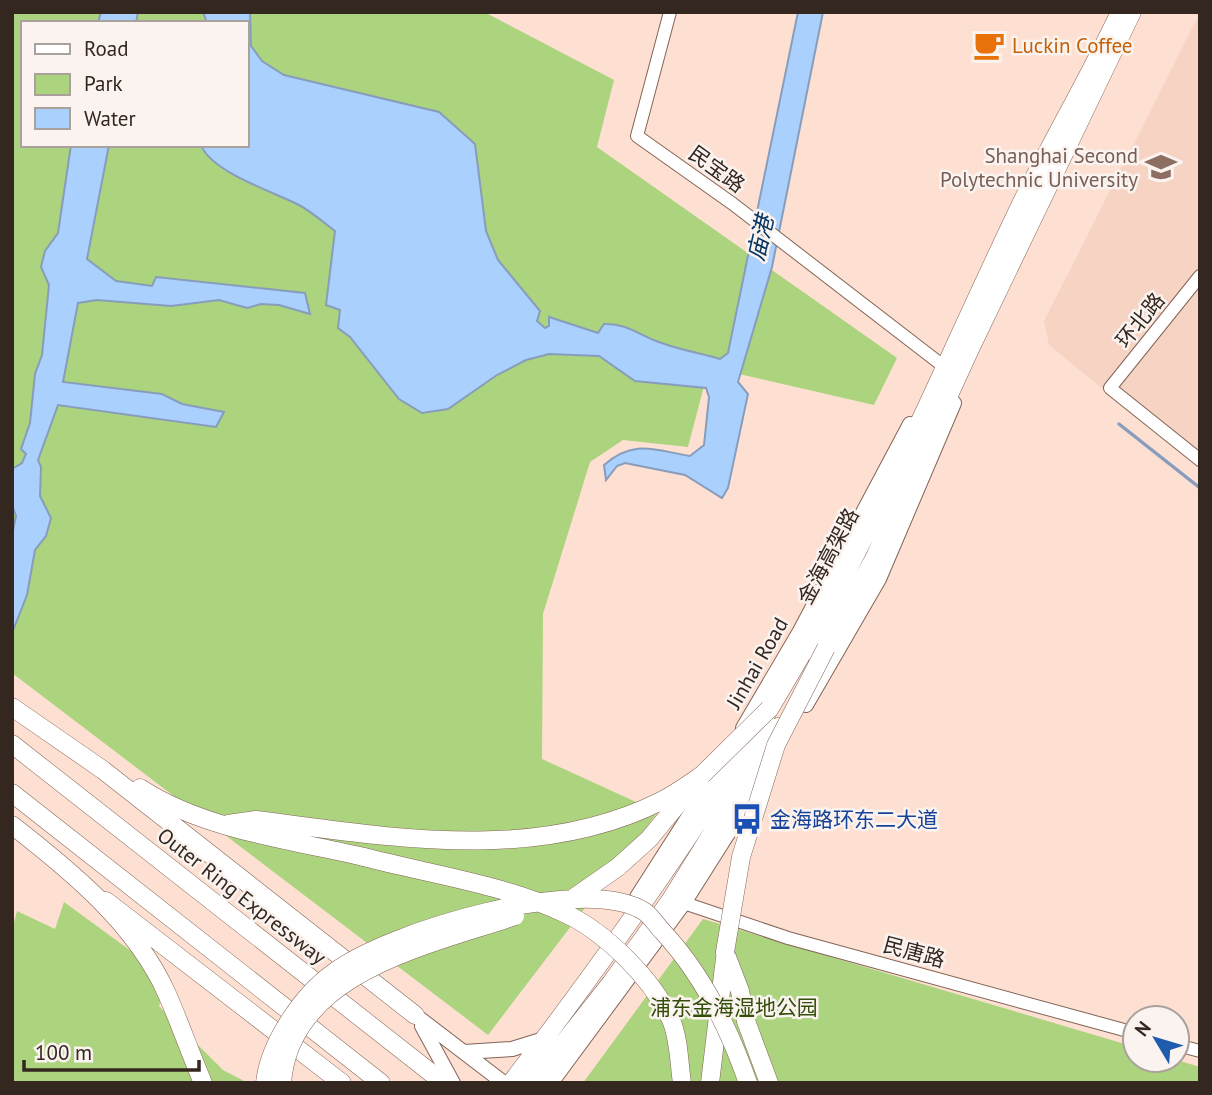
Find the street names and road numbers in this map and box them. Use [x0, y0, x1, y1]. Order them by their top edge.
street label: 民宝路 [684, 140, 750, 198]
street label: 环北路 [1110, 287, 1170, 353]
street label: 金海高架路 [791, 503, 865, 609]
street label: Jinhai Road [720, 613, 794, 714]
street label: Outer Ring Expressway [152, 822, 332, 970]
street label: 民唐路 [880, 931, 948, 973]

